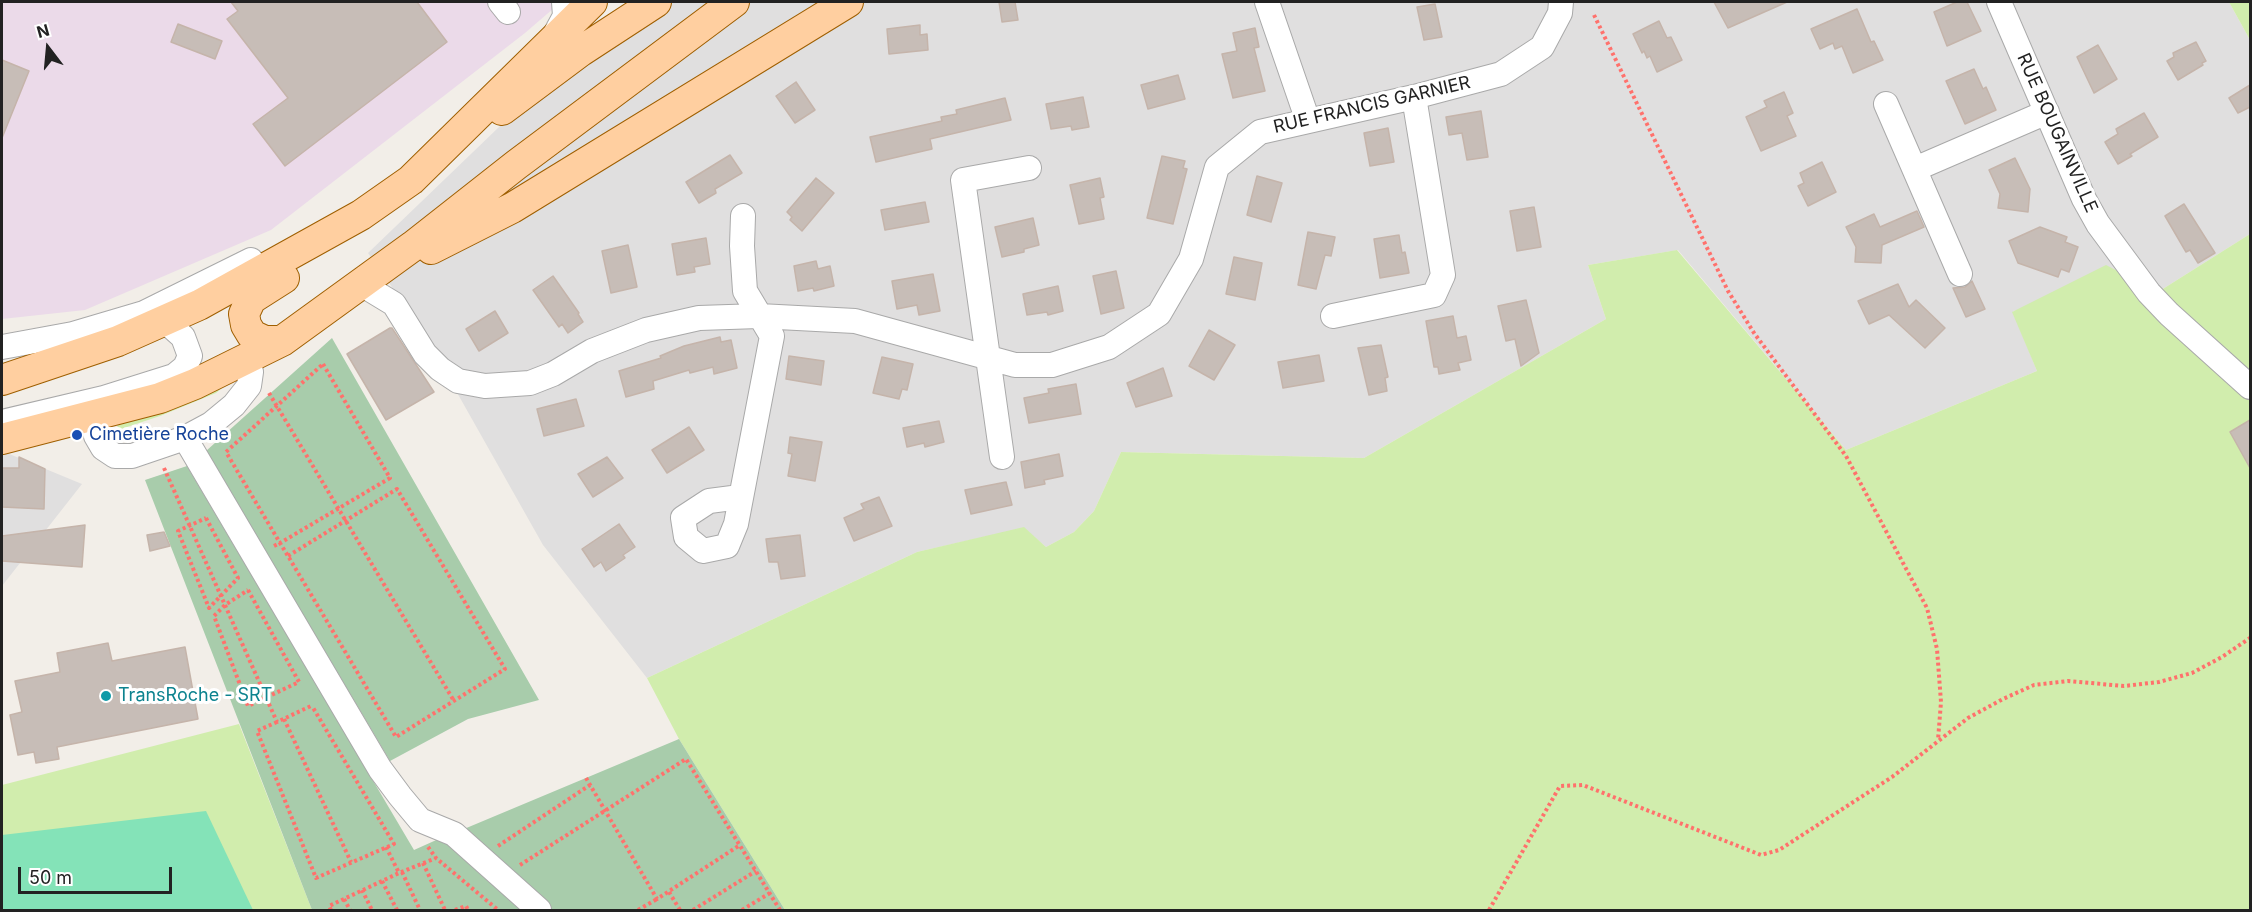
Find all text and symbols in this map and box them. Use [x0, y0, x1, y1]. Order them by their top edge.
north arrow [18, 18, 78, 78]
text: N [34, 19, 52, 42]
street label: RUE BOUGAINVILLE [2012, 50, 2102, 216]
street label: RUE FRANCIS GARNIER [1271, 72, 1473, 138]
place label: Cimetière Roche [89, 424, 229, 446]
marker: Cimetière Roche [70, 428, 84, 442]
place label: TransRoche - SRT [118, 685, 272, 707]
marker: TransRoche - SRT [99, 689, 113, 703]
scale bar [21, 855, 176, 893]
text: 50 m [29, 867, 72, 888]

